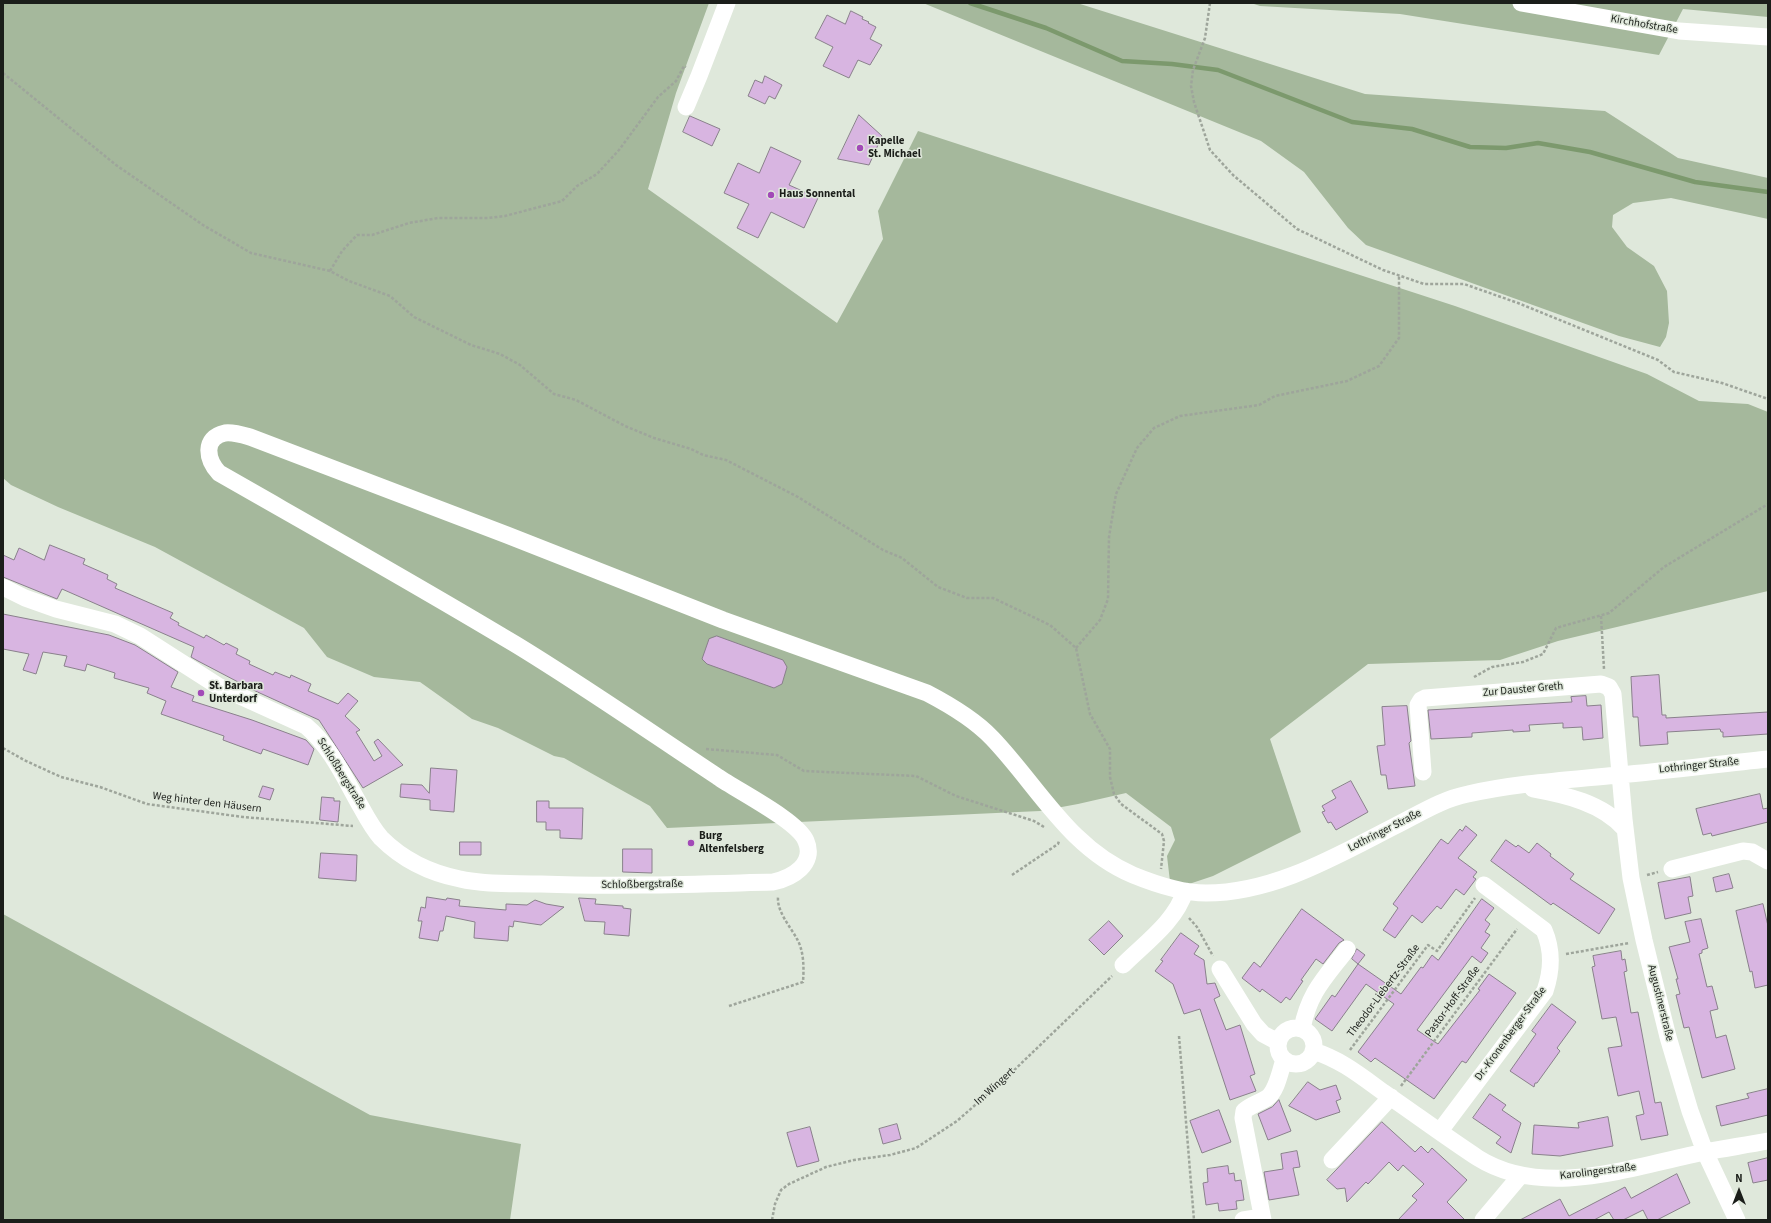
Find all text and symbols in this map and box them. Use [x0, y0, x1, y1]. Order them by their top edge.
street label: Kirchhofstraße [1609, 13, 1679, 37]
place label: Kapelle St. Michael [868, 135, 921, 161]
marker: Kapelle St. Michael [855, 143, 865, 153]
place label: Haus Sonnental [779, 188, 855, 202]
marker: Haus Sonnental [766, 190, 776, 200]
place label: St. Barbara Unterdorf [209, 680, 263, 706]
street label: Zur Dauster Greth [1482, 680, 1564, 700]
marker: St. Barbara Unterdorf [196, 688, 206, 698]
street label: Schloßbergstraße [314, 736, 368, 812]
street label: Lothringer Straße [1658, 755, 1740, 777]
street label: Weg hinter den Häusern [152, 790, 262, 816]
street label: Lothringer Straße [1346, 807, 1424, 855]
place label: Burg Altenfelsberg [699, 830, 764, 856]
marker: Burg Altenfelsberg [686, 838, 696, 848]
street label: Schloßbergstraße [601, 878, 683, 892]
street label: Theodor-Liebertz-Straße [1345, 942, 1423, 1040]
street label: Augustinerstraße [1644, 963, 1676, 1043]
street label: Pastor-Hoff-Straße [1423, 964, 1483, 1040]
street label: Dr.-Kronenberger-Straße [1473, 985, 1549, 1083]
street label: Im Wingert [972, 1065, 1018, 1109]
street label: Karolingerstraße [1559, 1161, 1637, 1183]
north arrow [1719, 1171, 1759, 1211]
text: N [1735, 1171, 1743, 1186]

